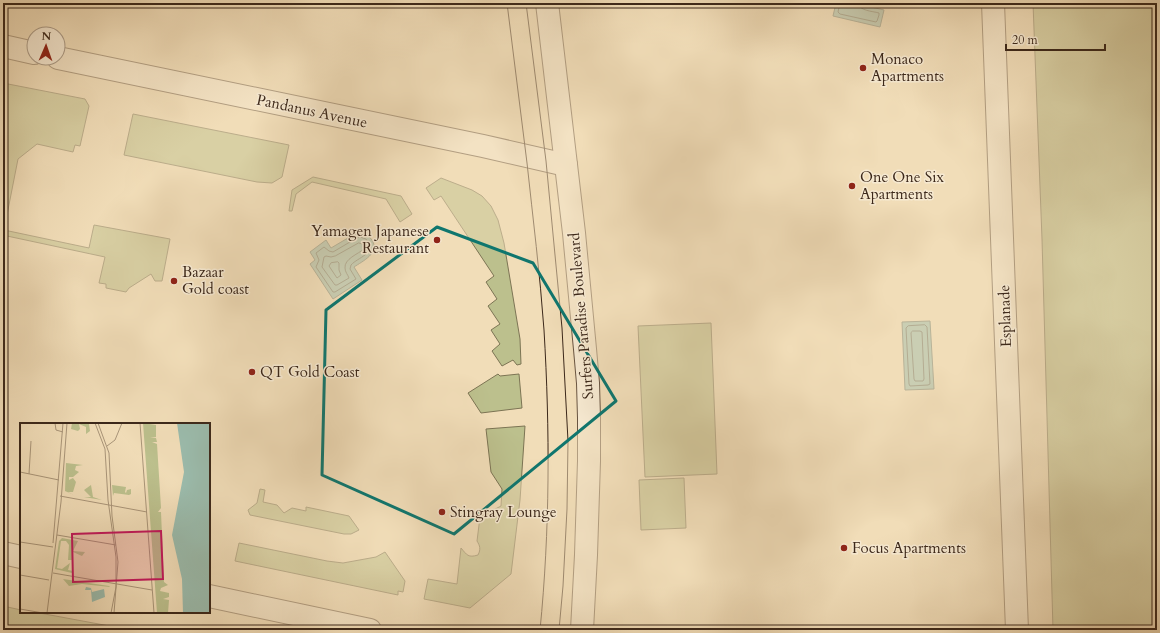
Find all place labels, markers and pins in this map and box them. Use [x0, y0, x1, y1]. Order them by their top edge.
place label: Monaco Apartments [871, 49, 944, 86]
marker: Monaco Apartments [858, 63, 868, 73]
place label: One One Six Apartments [860, 167, 944, 204]
marker: One One Six Apartments [847, 181, 857, 191]
place label: Yamagen Japanese Restaurant [311, 221, 429, 258]
marker: Yamagen Japanese Restaurant [432, 235, 442, 245]
place label: Bazaar Gold coast [182, 262, 249, 299]
marker: Bazaar Gold coast [169, 276, 179, 286]
place label: QT Gold Coast [260, 362, 360, 382]
marker: QT Gold Coast [247, 367, 257, 377]
place label: Stingray Lounge [450, 502, 557, 522]
marker: Stingray Lounge [437, 507, 447, 517]
place label: Focus Apartments [852, 538, 966, 558]
marker: Focus Apartments [839, 543, 849, 553]

